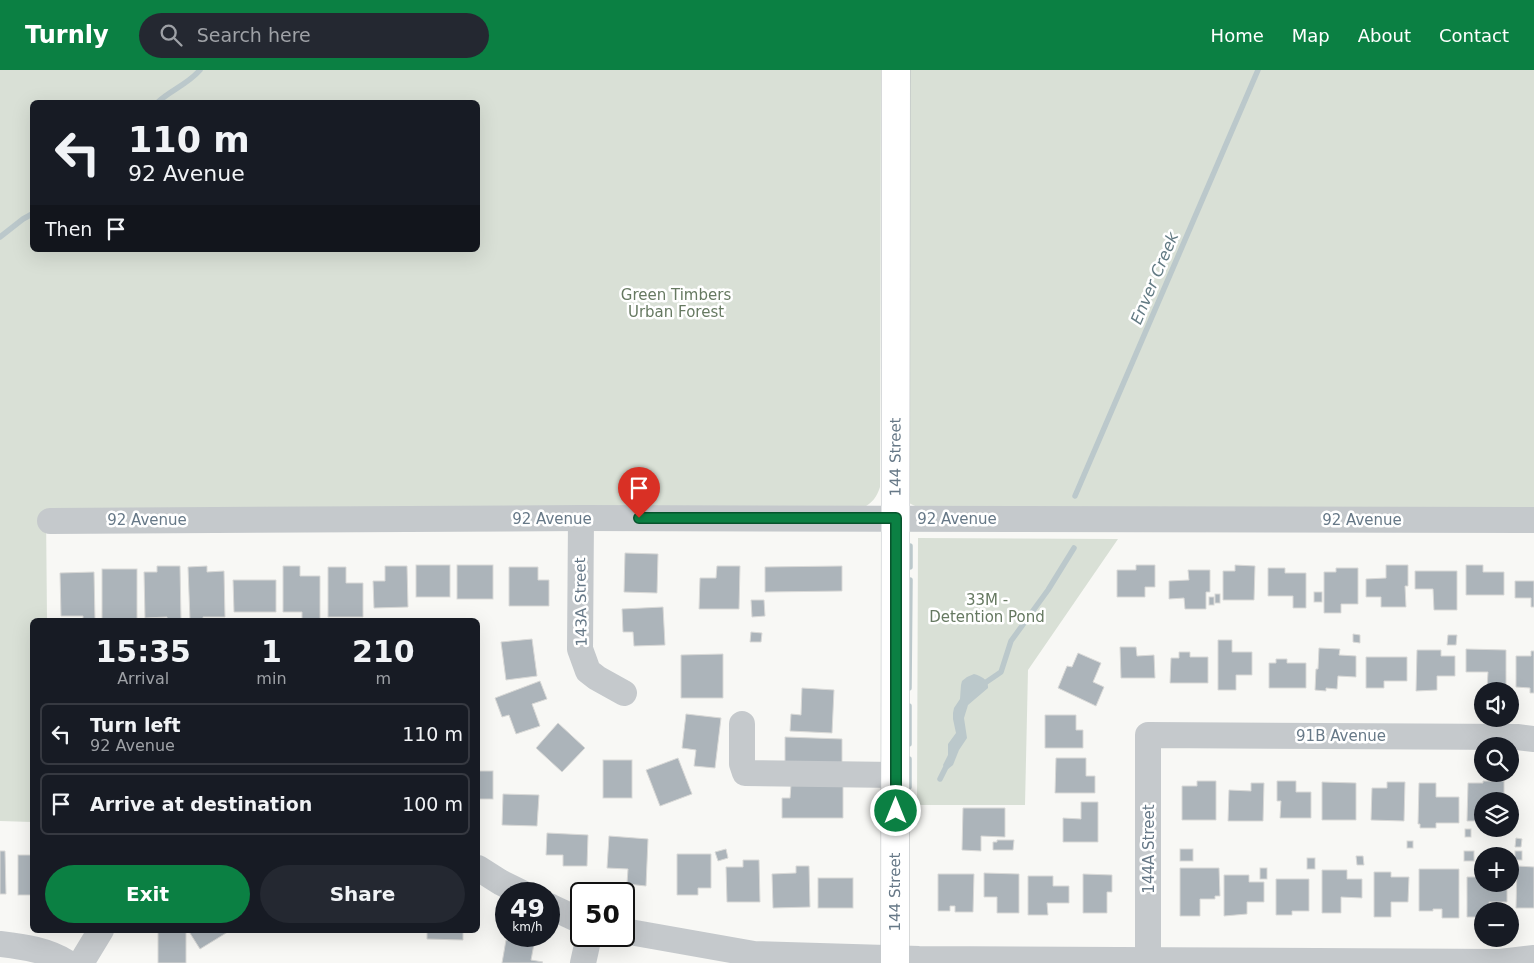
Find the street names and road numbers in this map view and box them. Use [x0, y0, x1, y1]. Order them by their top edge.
street label: 144 Street [887, 417, 905, 497]
street label: 92 Avenue [512, 510, 592, 528]
street label: 92 Avenue [917, 510, 997, 528]
street label: 92 Avenue [107, 511, 187, 529]
street label: 92 Avenue [1322, 511, 1402, 529]
street label: 143A Street [571, 557, 591, 647]
street label: 91B Avenue [1296, 727, 1386, 745]
street label: 144A Street [1140, 804, 1158, 894]
street label: 144 Street [886, 852, 904, 932]

